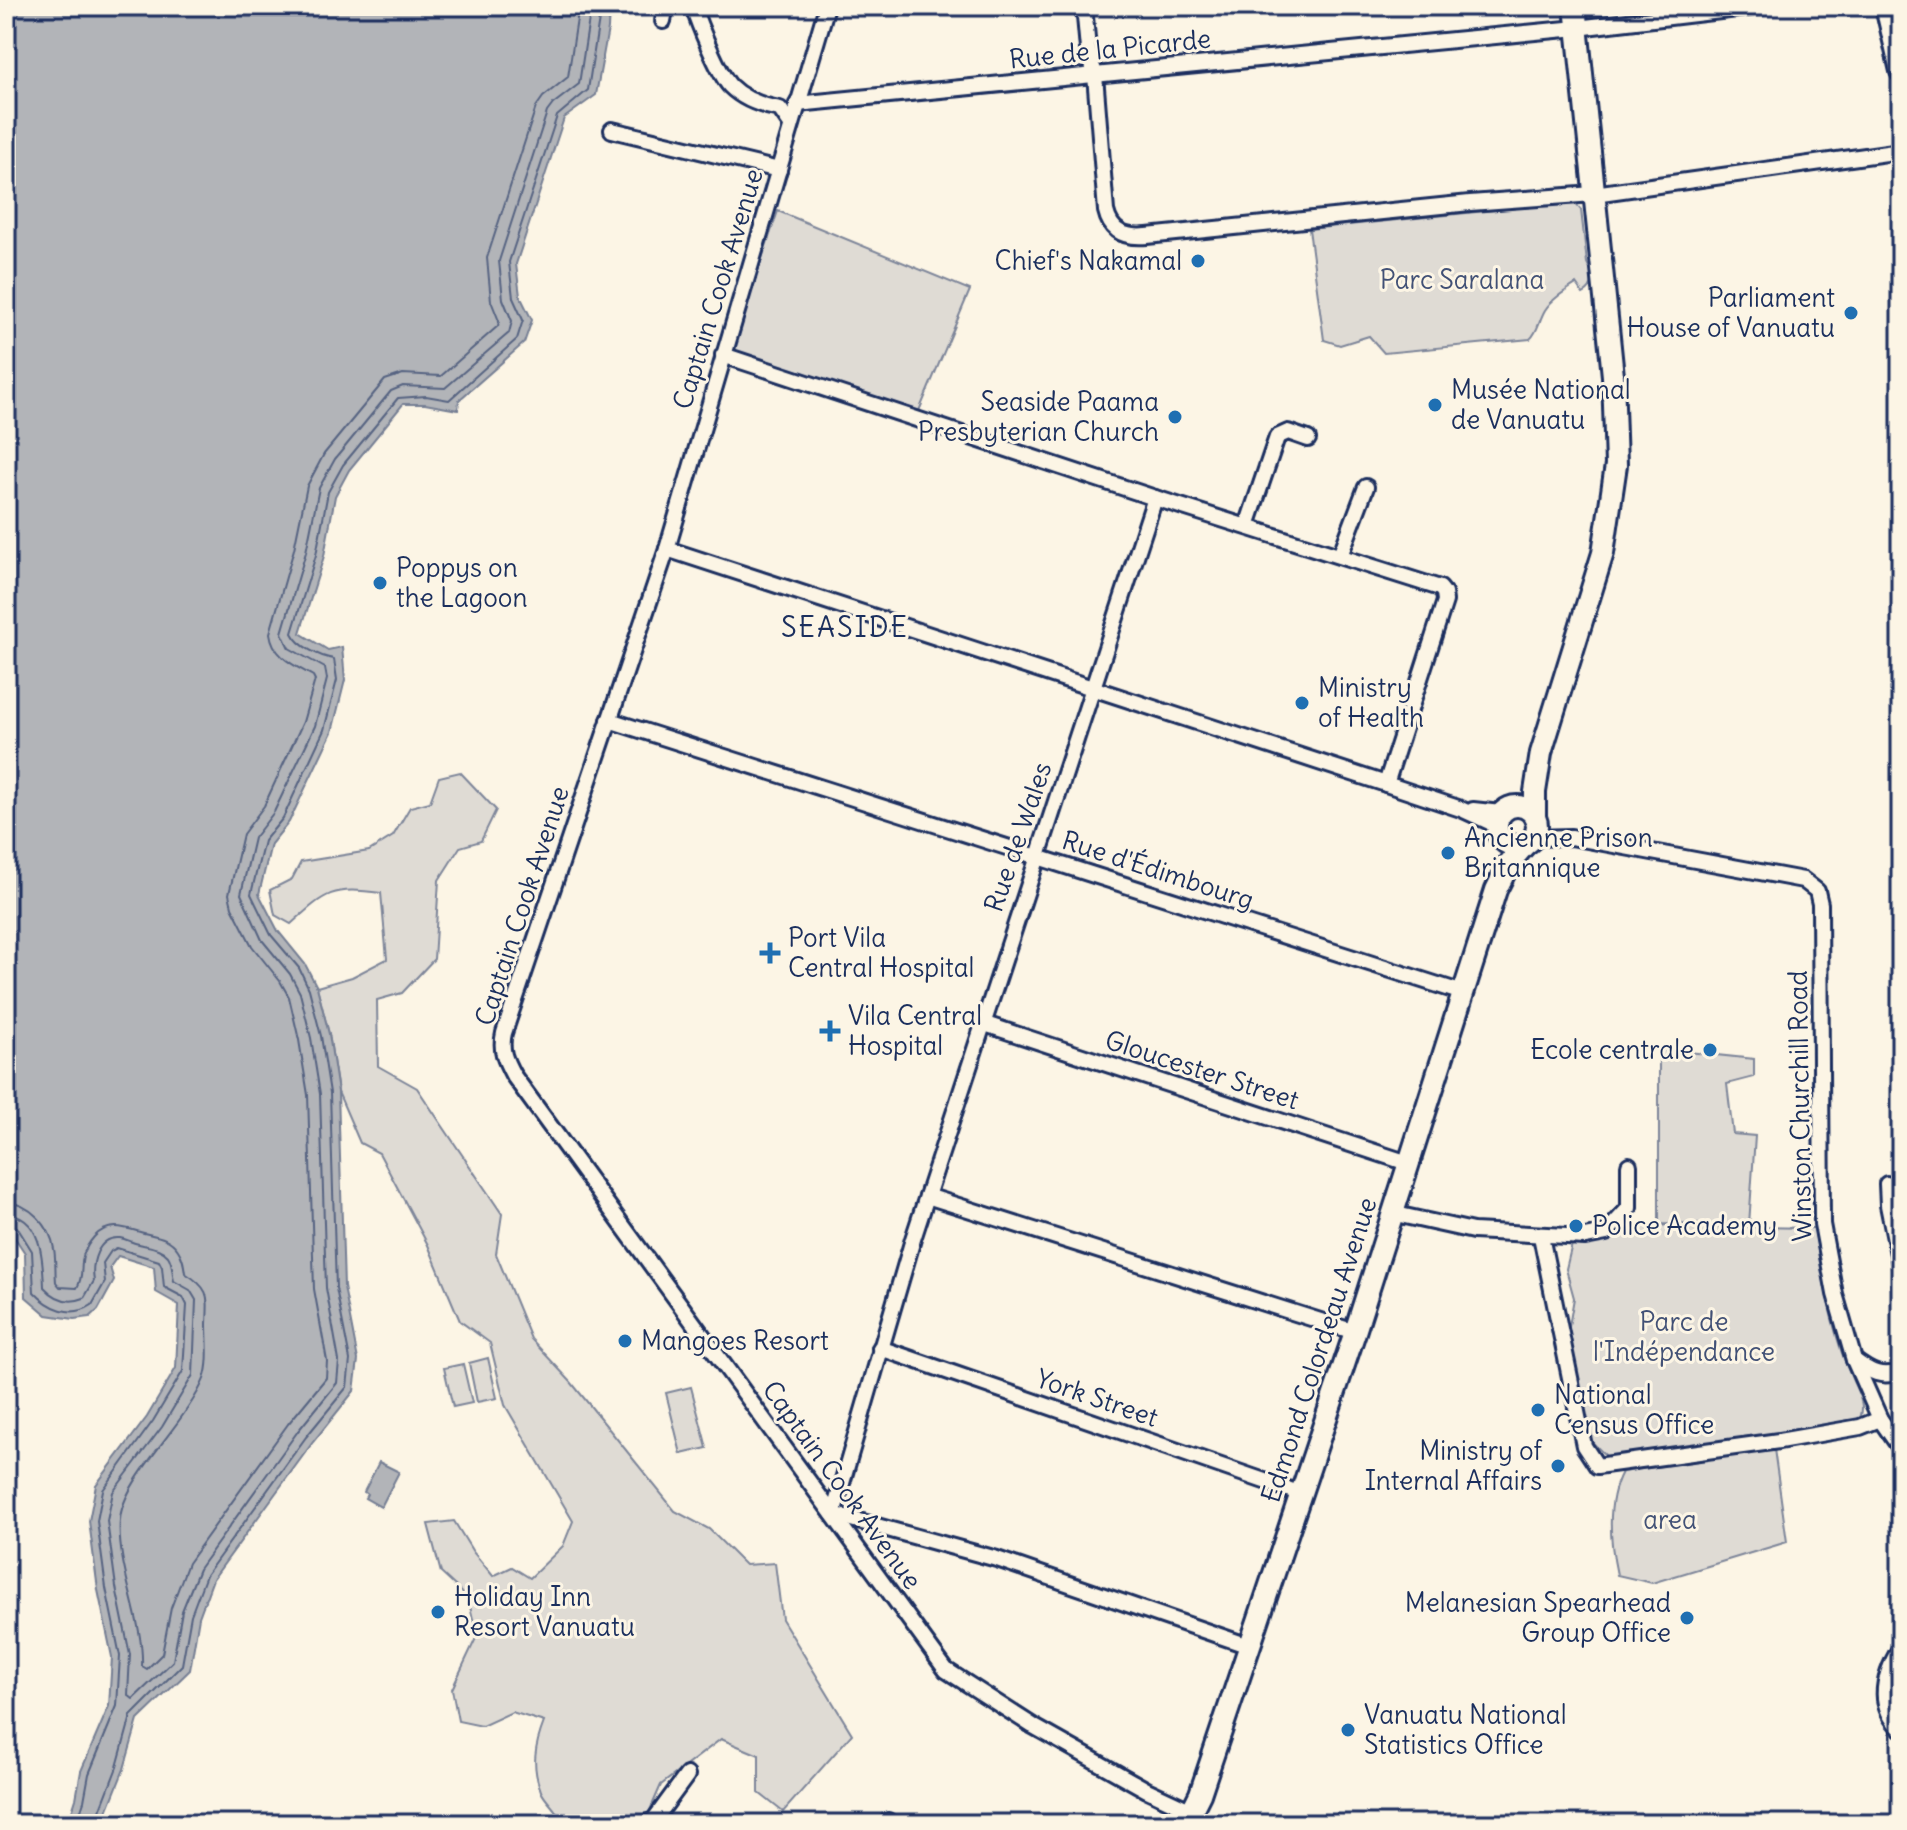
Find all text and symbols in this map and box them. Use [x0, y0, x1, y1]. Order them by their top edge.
street label: Rue de la Picarde [1007, 22, 1212, 76]
street label: Captain Cook Avenue [665, 165, 770, 413]
place label: Chief's Nakamal [995, 244, 1182, 277]
marker: Chief's Nakamal [1189, 252, 1207, 270]
park label: Parc Saralana [1380, 263, 1544, 296]
place label: Parliament House of Vanuatu [1627, 281, 1835, 344]
marker: Parliament House of Vanuatu [1842, 304, 1860, 322]
place label: Musée National de Vanuatu [1451, 373, 1631, 436]
place label: Seaside Paama Presbyterian Church [918, 385, 1159, 448]
marker: Musée National de Vanuatu [1426, 396, 1444, 414]
marker: Seaside Paama Presbyterian Church [1166, 408, 1184, 426]
place label: Poppys on the Lagoon [396, 551, 527, 614]
marker: Poppys on the Lagoon [371, 574, 389, 592]
district label: SEASIDE [781, 609, 909, 645]
place label: Ministry of Health [1318, 671, 1424, 734]
marker: Ministry of Health [1293, 694, 1311, 712]
street label: Rue de Wales [976, 758, 1059, 916]
street label: Captain Cook Avenue [467, 782, 576, 1030]
place label: Ancienne Prison Britannique [1464, 821, 1653, 884]
street label: Rue d'Édimbourg [1058, 822, 1259, 916]
marker: Ancienne Prison Britannique [1439, 844, 1457, 862]
place label: Port Vila Central Hospital [788, 921, 974, 984]
marker: Port Vila Central Hospital [759, 942, 781, 964]
street label: Winston Churchill Road [1781, 970, 1818, 1242]
place label: Vila Central Hospital [848, 999, 982, 1062]
marker: Vila Central Hospital [819, 1020, 841, 1042]
street label: Gloucester Street [1101, 1023, 1303, 1116]
place label: Ecole centrale [1530, 1033, 1694, 1066]
marker: Ecole centrale [1701, 1041, 1719, 1059]
street label: Edmond Colordeau Avenue [1254, 1193, 1383, 1507]
place label: Police Academy [1592, 1209, 1777, 1242]
marker: Police Academy [1567, 1217, 1585, 1235]
park label: Parc de l'Indépendance [1593, 1305, 1775, 1368]
place label: Mangoes Resort [641, 1324, 829, 1357]
marker: Mangoes Resort [616, 1332, 634, 1350]
street label: York Street [1032, 1361, 1163, 1434]
street label: Captain Cook Avenue [756, 1374, 929, 1595]
place label: National Census Office [1554, 1378, 1714, 1441]
marker: National Census Office [1529, 1401, 1547, 1419]
place label: Ministry of Internal Affairs [1365, 1434, 1542, 1497]
marker: Ministry of Internal Affairs [1549, 1457, 1567, 1475]
park label: area [1643, 1503, 1697, 1536]
place label: Holiday Inn Resort Vanuatu [454, 1580, 635, 1643]
place label: Melanesian Spearhead Group Office [1405, 1586, 1671, 1649]
marker: Holiday Inn Resort Vanuatu [429, 1603, 447, 1621]
marker: Melanesian Spearhead Group Office [1678, 1609, 1696, 1627]
place label: Vanuatu National Statistics Office [1364, 1698, 1567, 1761]
marker: Vanuatu National Statistics Office [1339, 1721, 1357, 1739]

